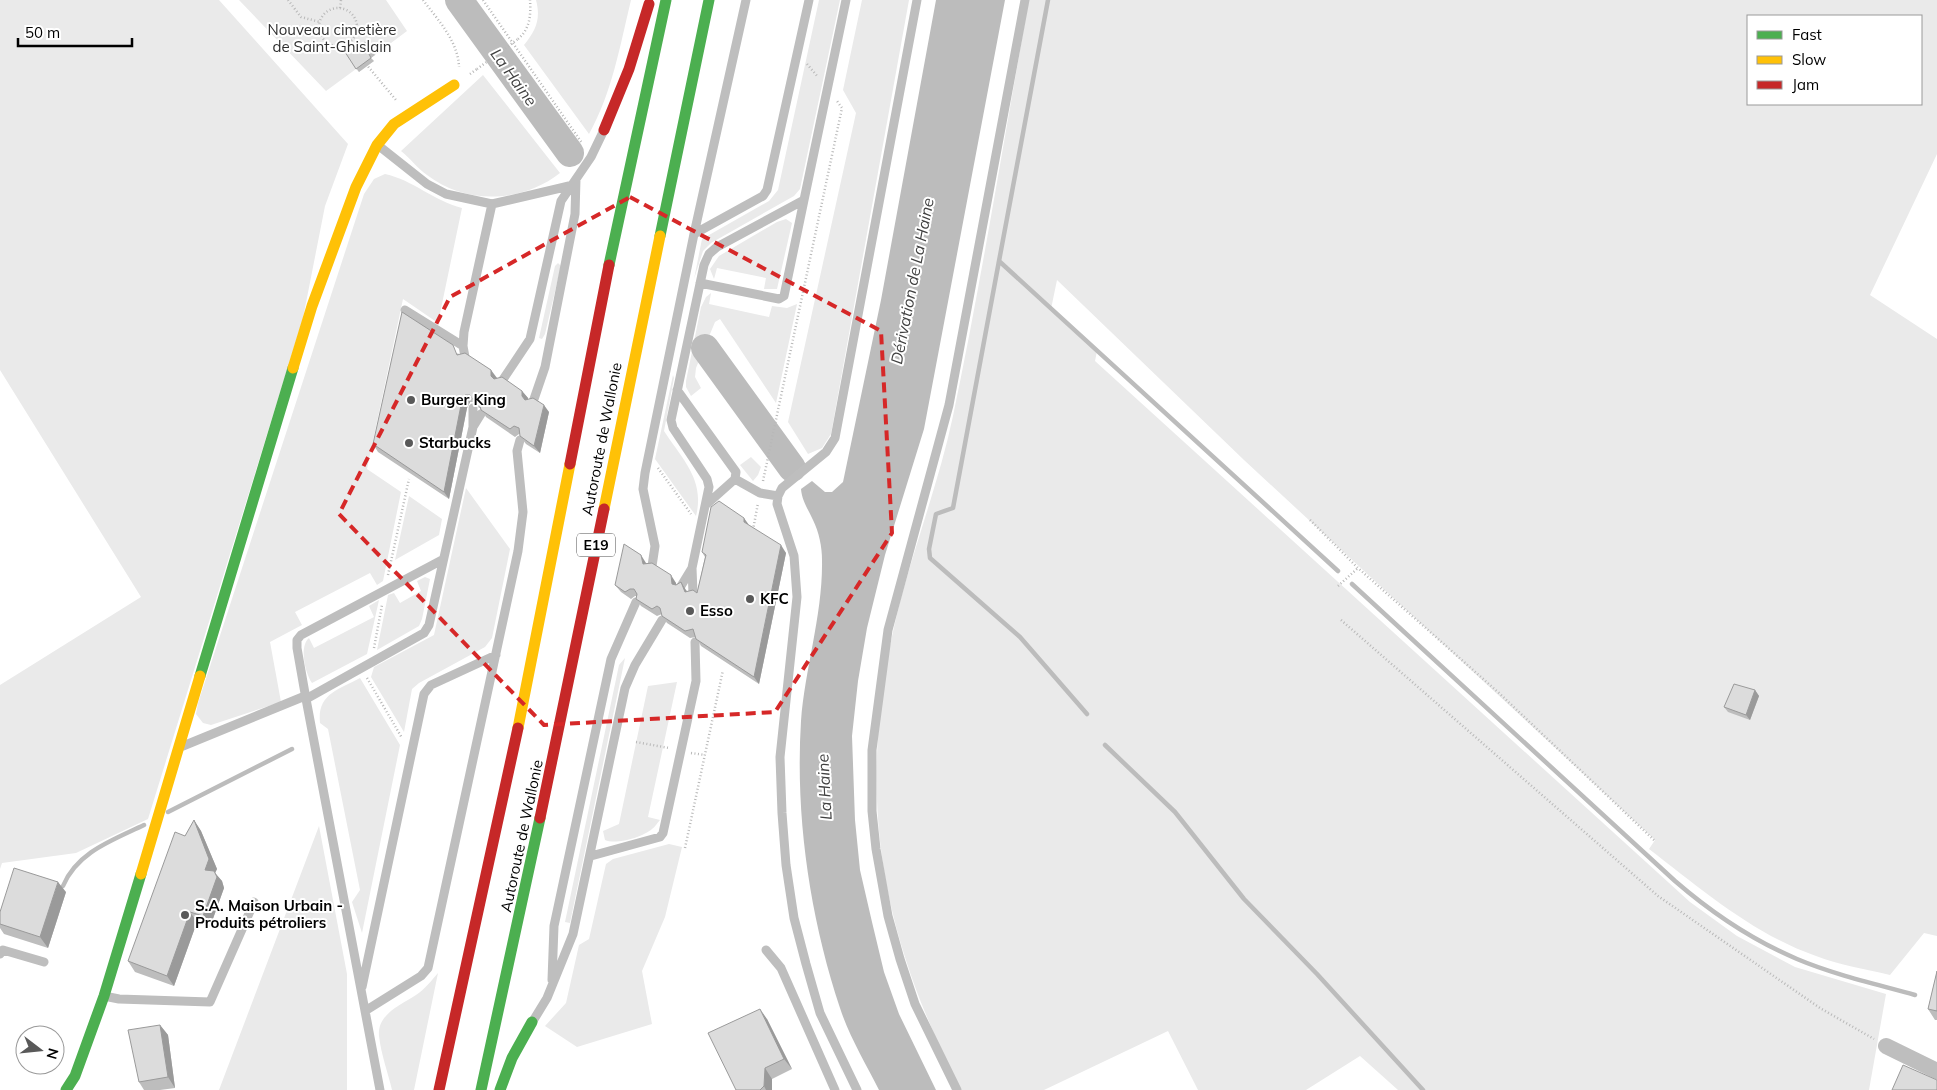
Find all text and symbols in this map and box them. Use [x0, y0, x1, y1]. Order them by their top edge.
scale bar [18, 15, 131, 47]
legend [1747, 15, 1922, 105]
park label: Nouveau cimetière de Saint-Ghislain [268, 20, 396, 56]
text: 50 m [25, 23, 60, 42]
text: Fast [1792, 25, 1822, 44]
water label: La Haine [486, 44, 542, 110]
text: Slow [1792, 50, 1826, 69]
text: Jam [1792, 75, 1819, 94]
water label: Dérivation de La Haine [886, 196, 938, 366]
street label: Autoroute de Wallonie [577, 361, 626, 517]
place label: Burger King [421, 390, 506, 409]
marker: Burger King [405, 394, 417, 406]
place label: Starbucks [419, 433, 491, 452]
marker: Starbucks [403, 437, 415, 449]
road number: E19 [577, 534, 615, 556]
place label: KFC [760, 589, 789, 608]
marker: KFC [744, 593, 756, 605]
place label: Esso [700, 601, 733, 620]
marker: Esso [684, 605, 696, 617]
water label: La Haine [812, 753, 836, 821]
street label: Autoroute de Wallonie [496, 758, 547, 914]
place label: S.A. Maison Urbain - Produits pétroliers [195, 896, 343, 932]
marker: S.A. Maison Urbain - Produits pétroliers [179, 909, 191, 921]
north arrow [15, 1025, 65, 1075]
text: N [42, 1046, 63, 1061]

